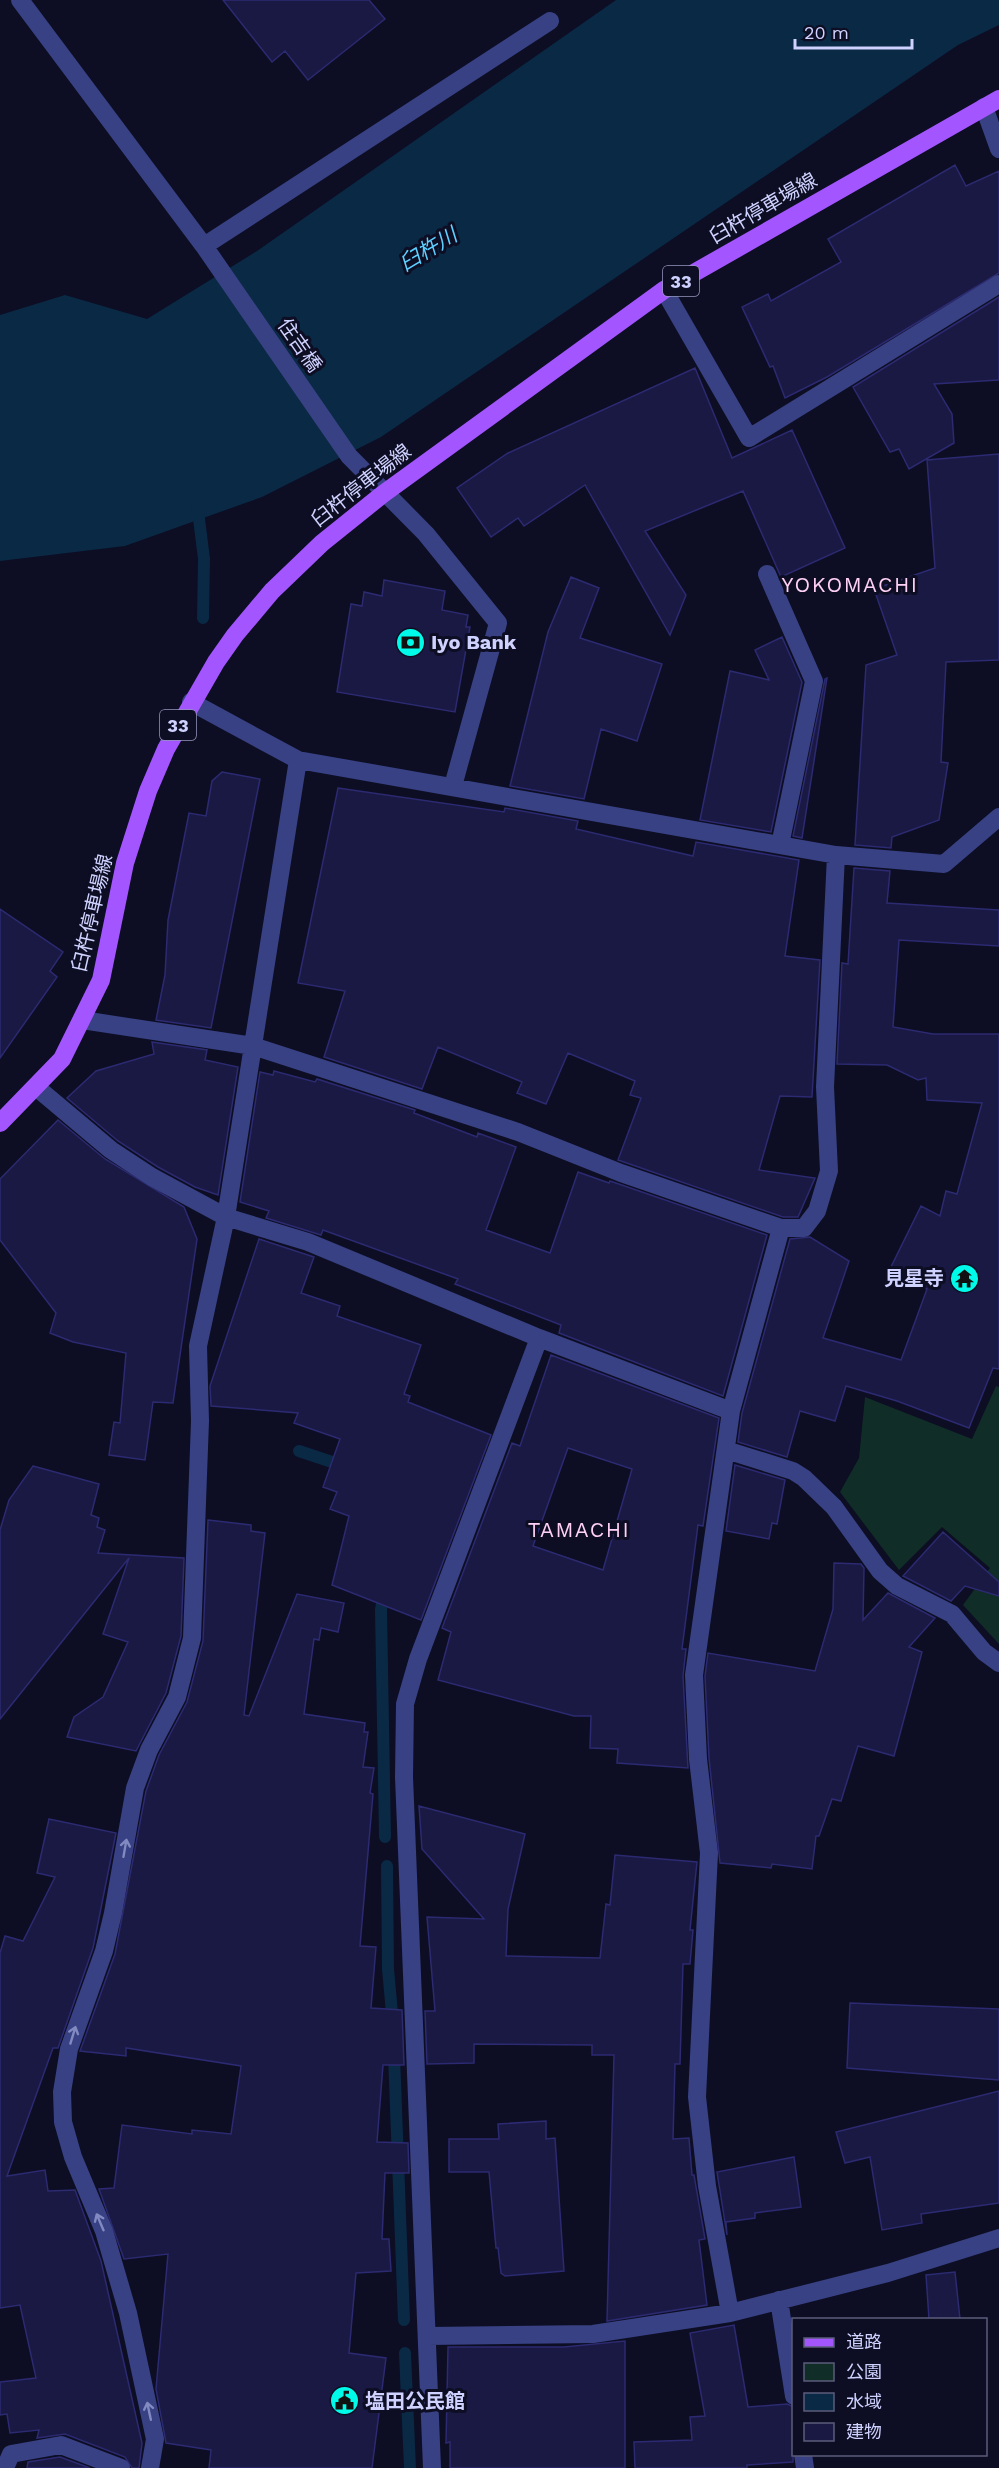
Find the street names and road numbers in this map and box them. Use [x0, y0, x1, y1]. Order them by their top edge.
street label: 臼杵停車場線 [705, 168, 821, 248]
road number: 33 [663, 266, 699, 296]
street label: 住吉橋 [273, 314, 327, 376]
street label: 臼杵停車場線 [306, 439, 416, 531]
road number: 33 [160, 710, 196, 740]
street label: 臼杵停車場線 [67, 852, 117, 974]

